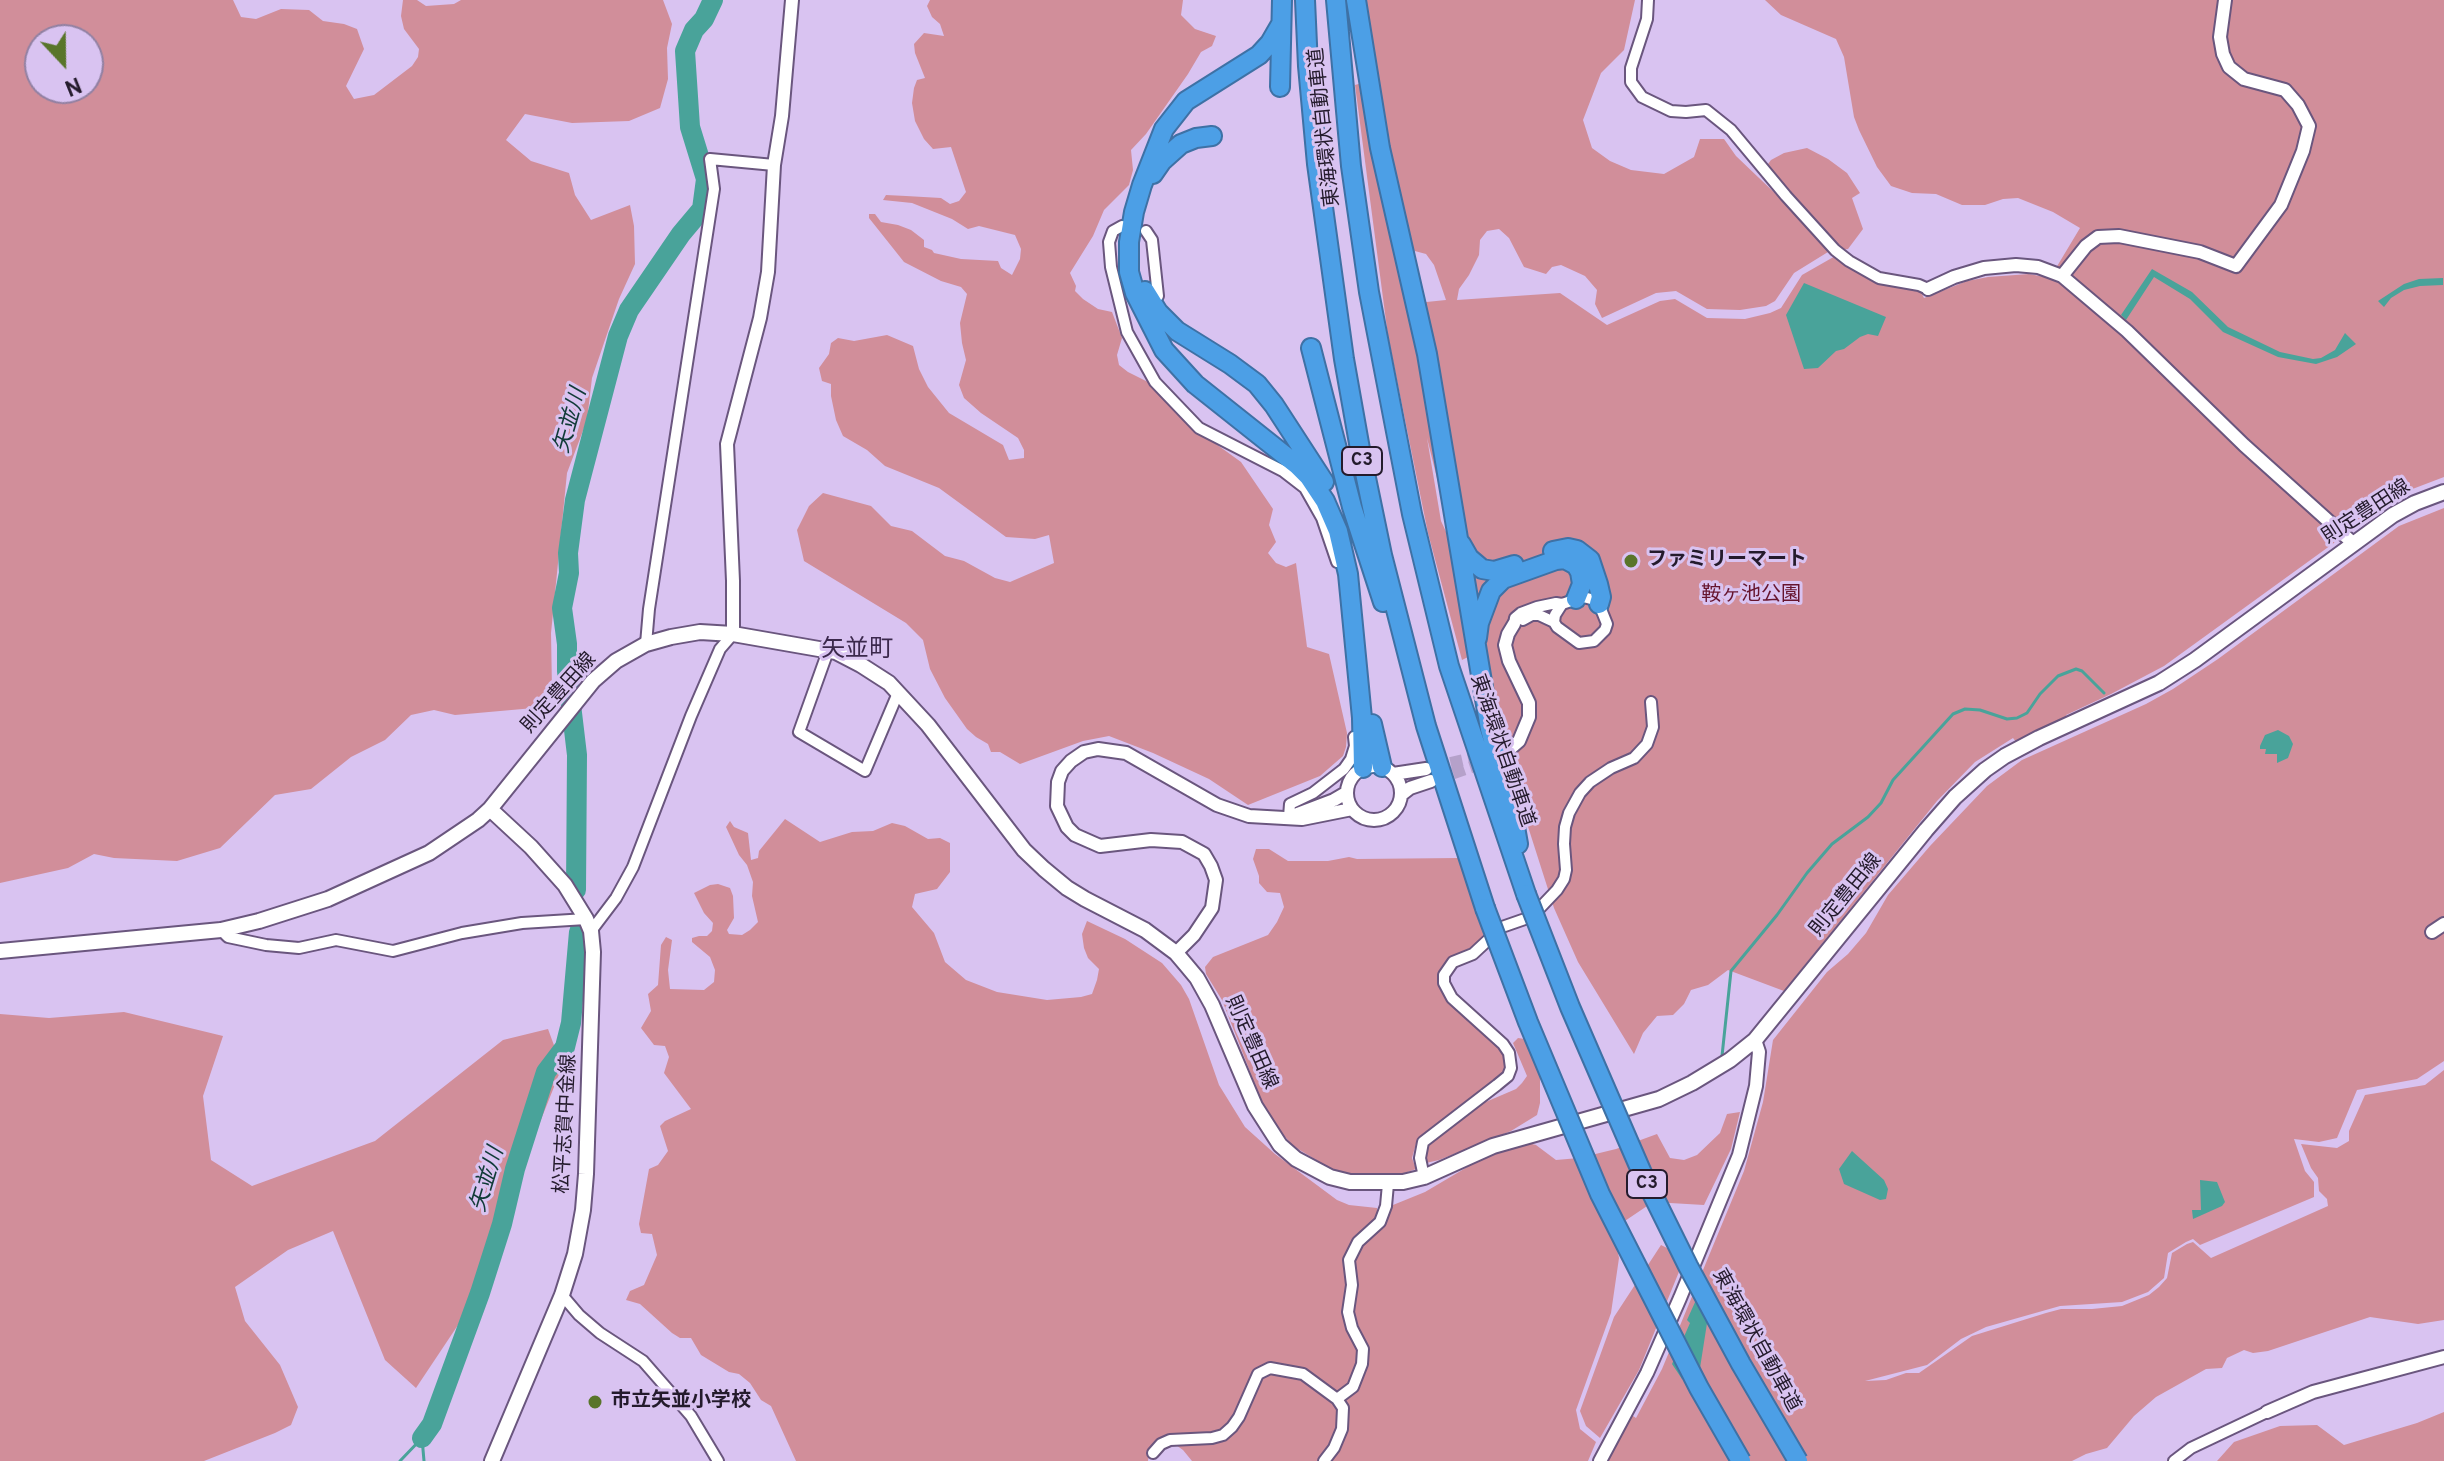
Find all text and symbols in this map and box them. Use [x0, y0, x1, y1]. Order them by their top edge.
north arrow [24, 24, 104, 104]
street label: 東海環状自動車道 [1306, 46, 1346, 208]
text: N [60, 69, 85, 100]
water label: 矢並川 [550, 386, 594, 456]
road number: C3 [1342, 447, 1382, 475]
street label: 則定豊田線 [2319, 476, 2415, 550]
place label: ファミリーマート [1647, 549, 1807, 573]
marker: ファミリーマート [1622, 552, 1640, 570]
park label: 鞍ヶ池公園 [1701, 584, 1801, 608]
district label: 矢並町 [821, 637, 893, 665]
street label: 則定豊田線 [518, 649, 602, 739]
street label: 東海環状自動車道 [1464, 671, 1538, 831]
street label: 則定豊田線 [1806, 850, 1888, 942]
street label: 則定豊田線 [1219, 992, 1281, 1094]
street label: 松平志賀中金線 [551, 1053, 583, 1195]
water label: 矢並川 [467, 1145, 511, 1215]
road number: C3 [1627, 1170, 1667, 1198]
street label: 東海環状自動車道 [1706, 1265, 1804, 1417]
place label: 市立矢並小学校 [611, 1390, 751, 1414]
marker: 市立矢並小学校 [586, 1393, 604, 1411]

